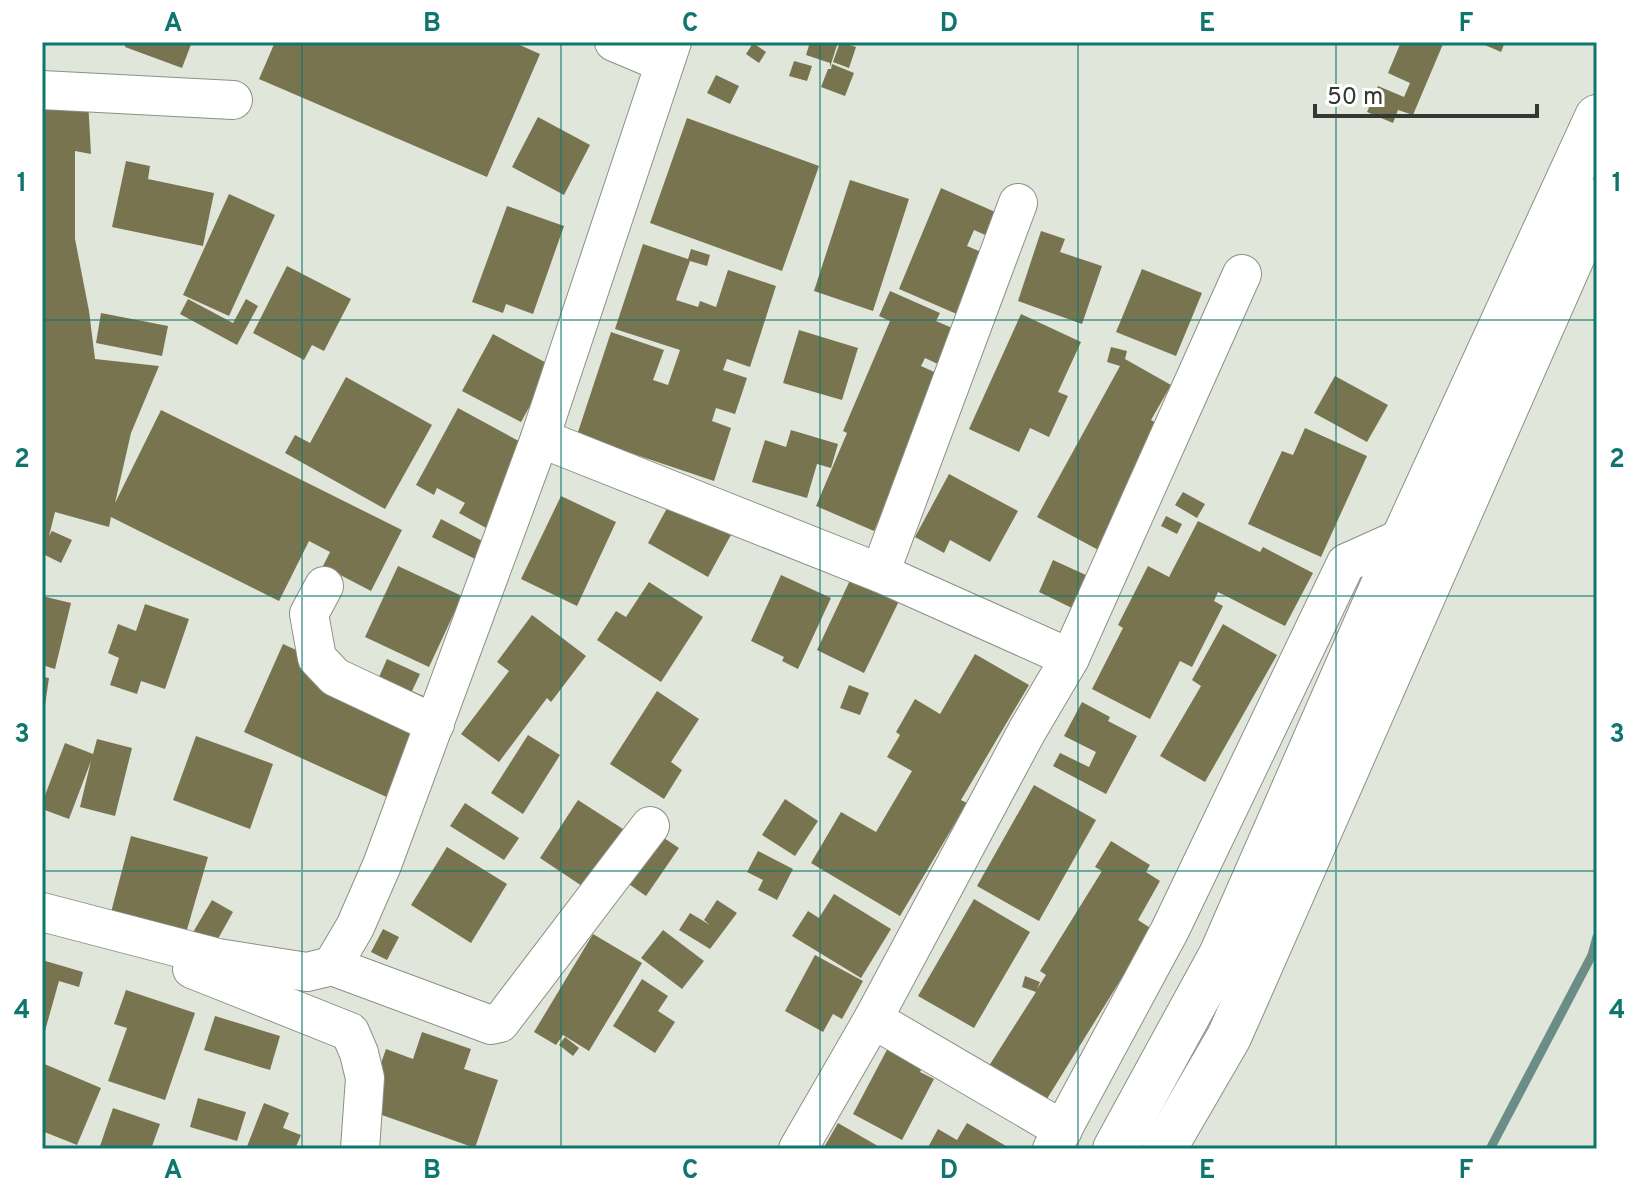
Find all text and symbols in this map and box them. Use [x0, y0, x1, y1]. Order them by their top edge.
text: A [164, 8, 182, 41]
text: B [423, 8, 441, 41]
text: C [682, 8, 698, 41]
text: D [940, 8, 958, 41]
text: E [1199, 8, 1215, 41]
text: F [1459, 8, 1474, 41]
scale bar [1315, 68, 1537, 118]
text: 50 m [1327, 83, 1383, 113]
text: 1 [17, 168, 27, 201]
text: 1 [1612, 168, 1622, 201]
text: 2 [14, 444, 30, 477]
text: 2 [1609, 444, 1625, 477]
text: 3 [14, 719, 30, 752]
text: 3 [1609, 719, 1625, 752]
text: 4 [14, 995, 30, 1028]
text: 4 [1609, 995, 1625, 1028]
text: A [164, 1155, 182, 1188]
text: B [423, 1155, 441, 1188]
text: C [682, 1155, 698, 1188]
text: D [940, 1155, 958, 1188]
text: E [1199, 1155, 1215, 1188]
text: F [1459, 1155, 1474, 1188]

